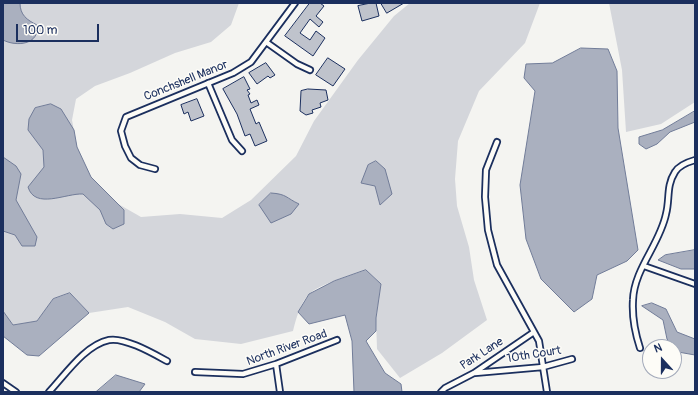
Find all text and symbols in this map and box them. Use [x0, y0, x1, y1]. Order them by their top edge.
scale bar [18, 16, 101, 42]
text: 100 m [23, 23, 57, 38]
street label: Conchshell Manor [142, 58, 230, 104]
street label: North River Road [245, 327, 329, 369]
street label: Park Lane [458, 335, 506, 373]
north arrow [642, 339, 682, 379]
text: N [652, 341, 664, 356]
street label: 10th Court [506, 344, 562, 366]

